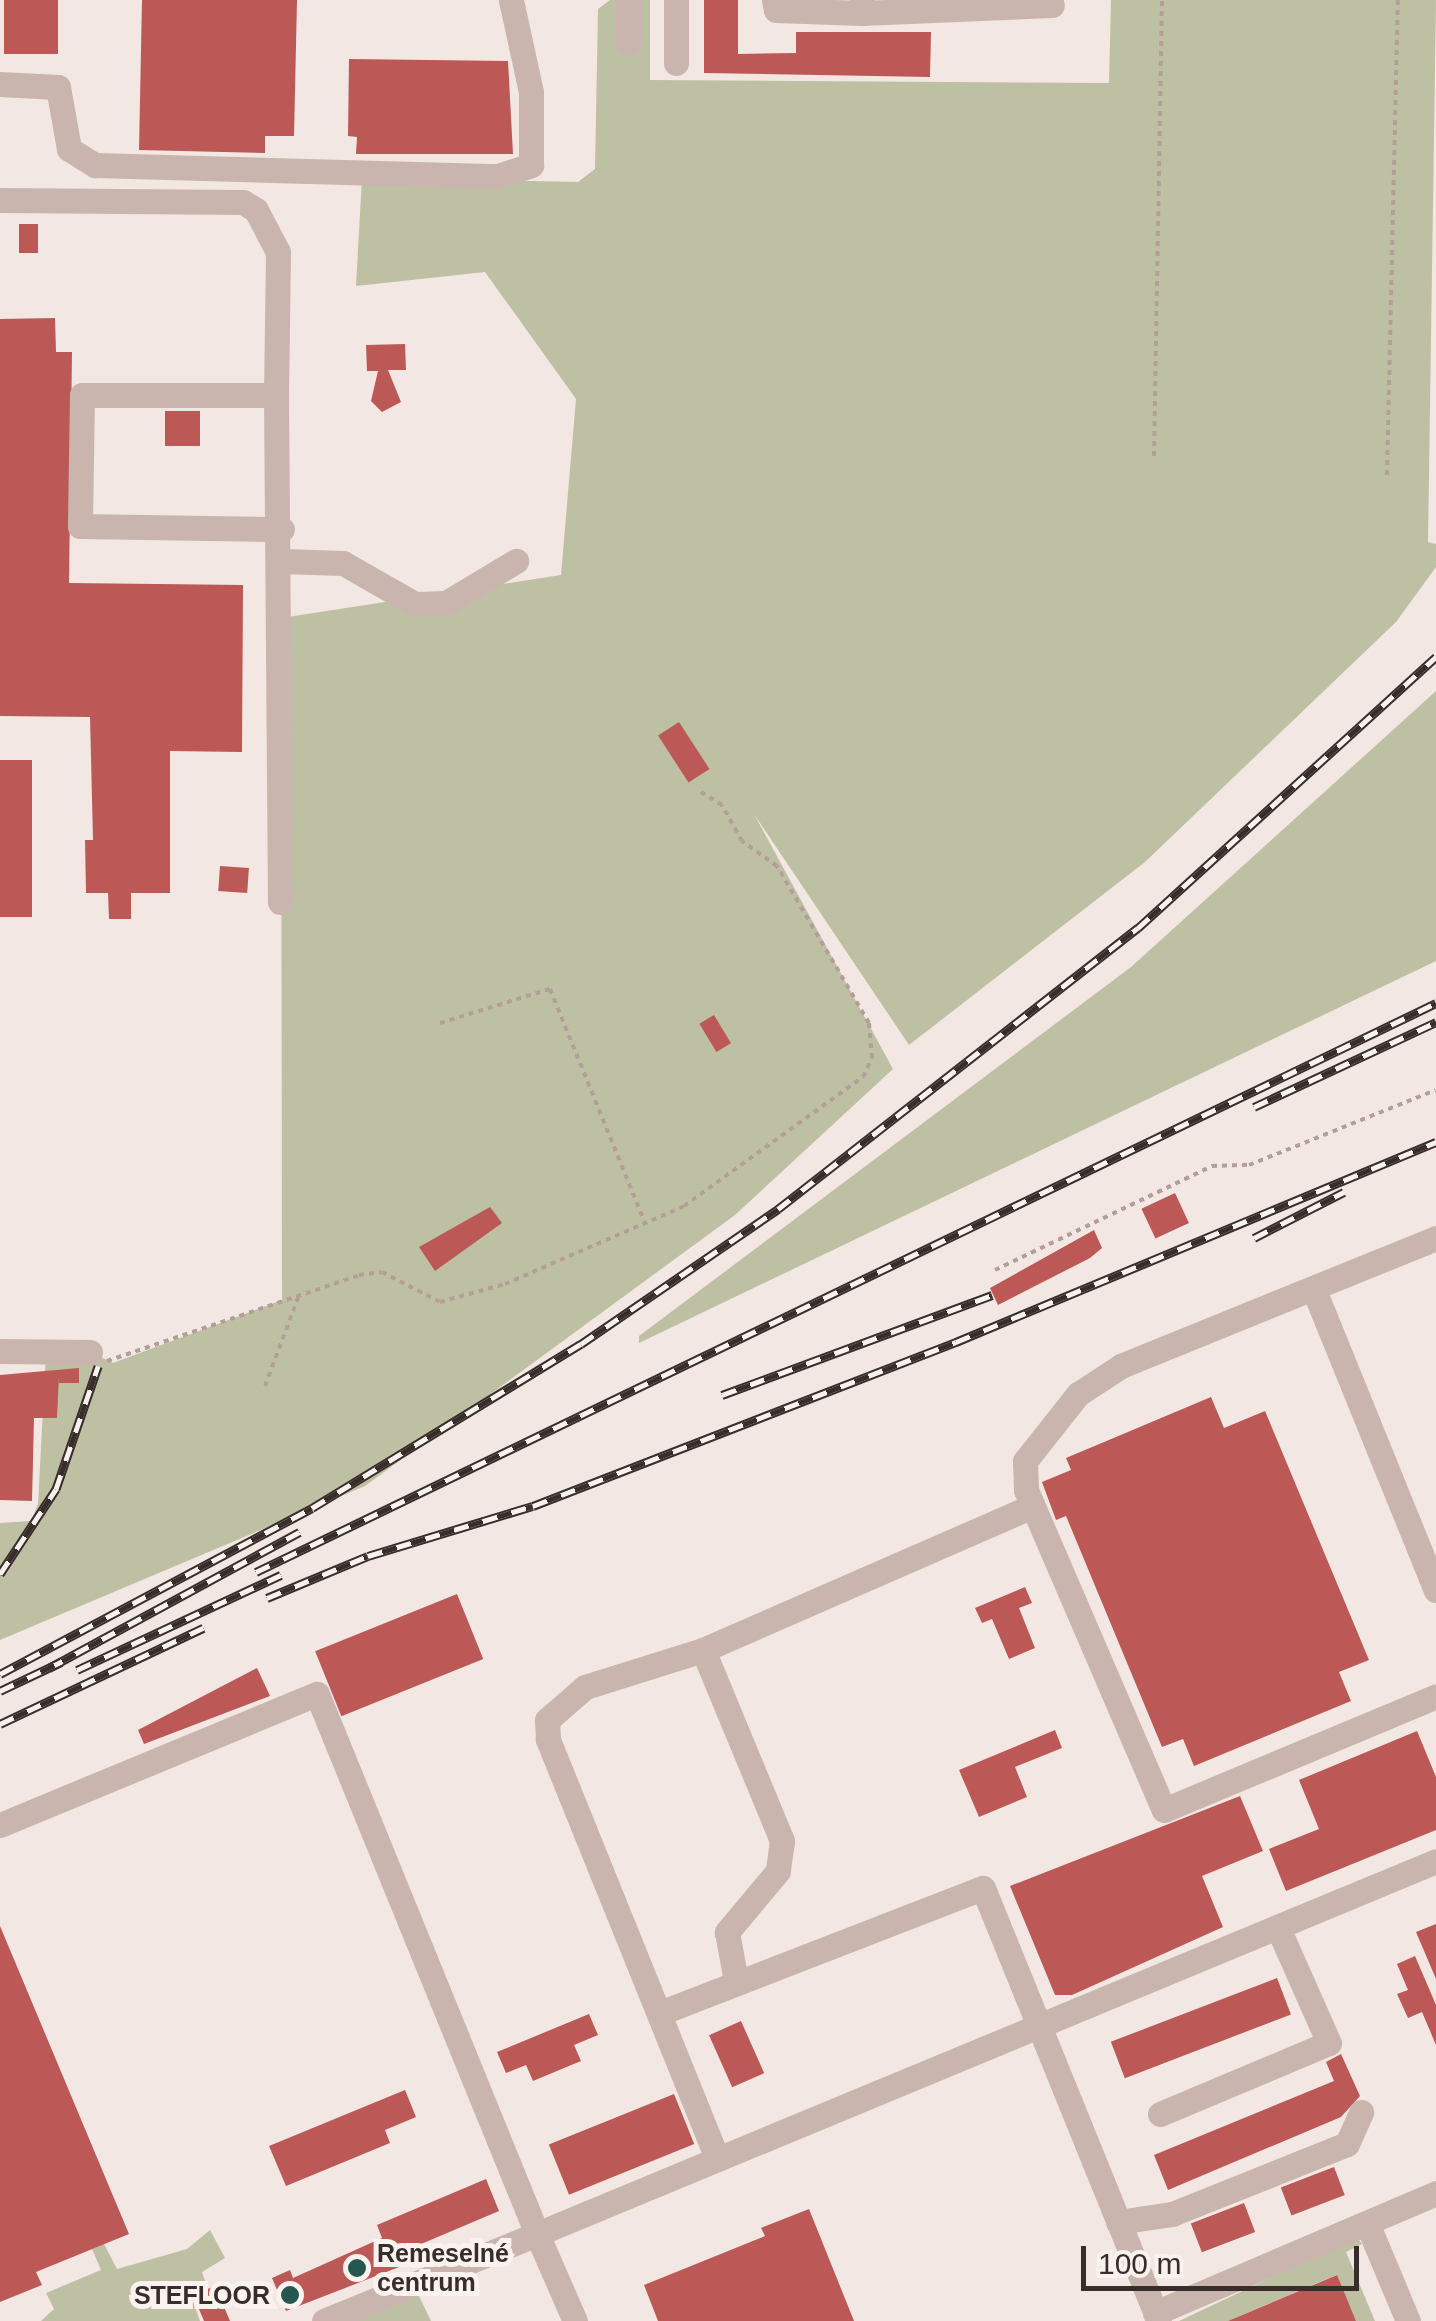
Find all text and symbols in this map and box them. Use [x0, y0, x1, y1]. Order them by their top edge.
scale bar [1086, 2226, 1364, 2288]
place label: Remeselné centrum [377, 2239, 509, 2298]
text: 100 m [1098, 2247, 1181, 2280]
marker: Remeselné centrum [346, 2257, 368, 2279]
place label: STEFLOOR [134, 2280, 270, 2310]
marker: STEFLOOR [279, 2284, 301, 2306]

